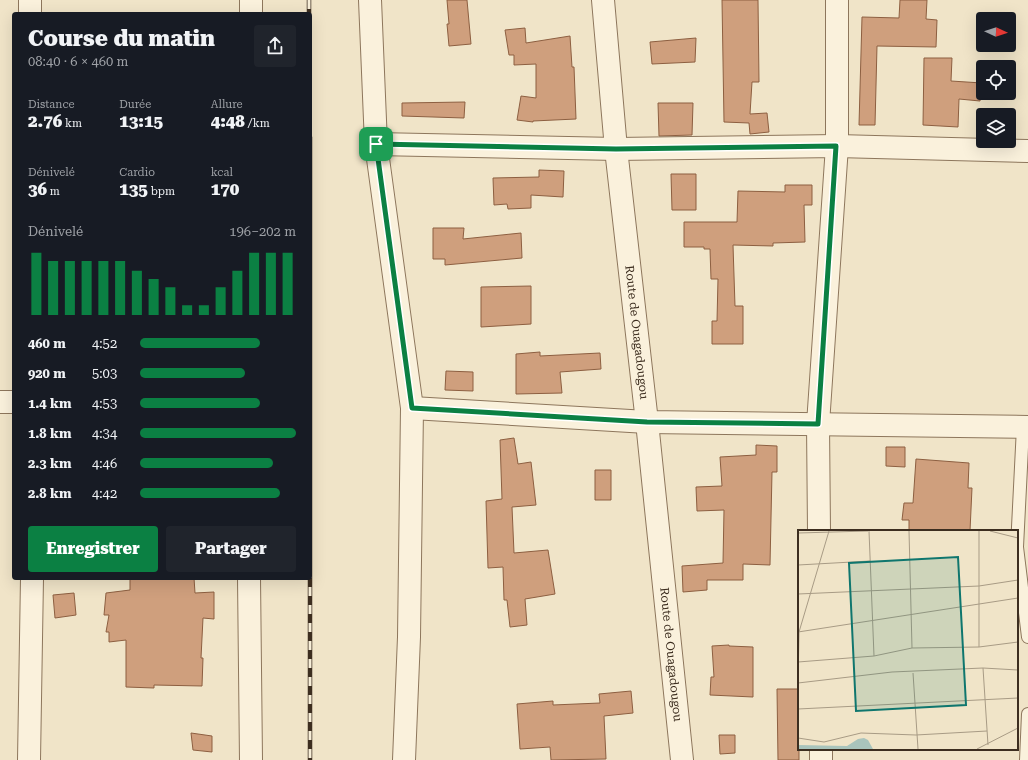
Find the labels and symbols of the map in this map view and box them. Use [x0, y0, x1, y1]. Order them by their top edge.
north arrow [976, 12, 1016, 52]
pin [359, 127, 393, 161]
street label: Route de Ouagadougou [622, 264, 651, 401]
inset map [798, 530, 1018, 750]
street label: Route de Ouagadougou [657, 587, 685, 723]

